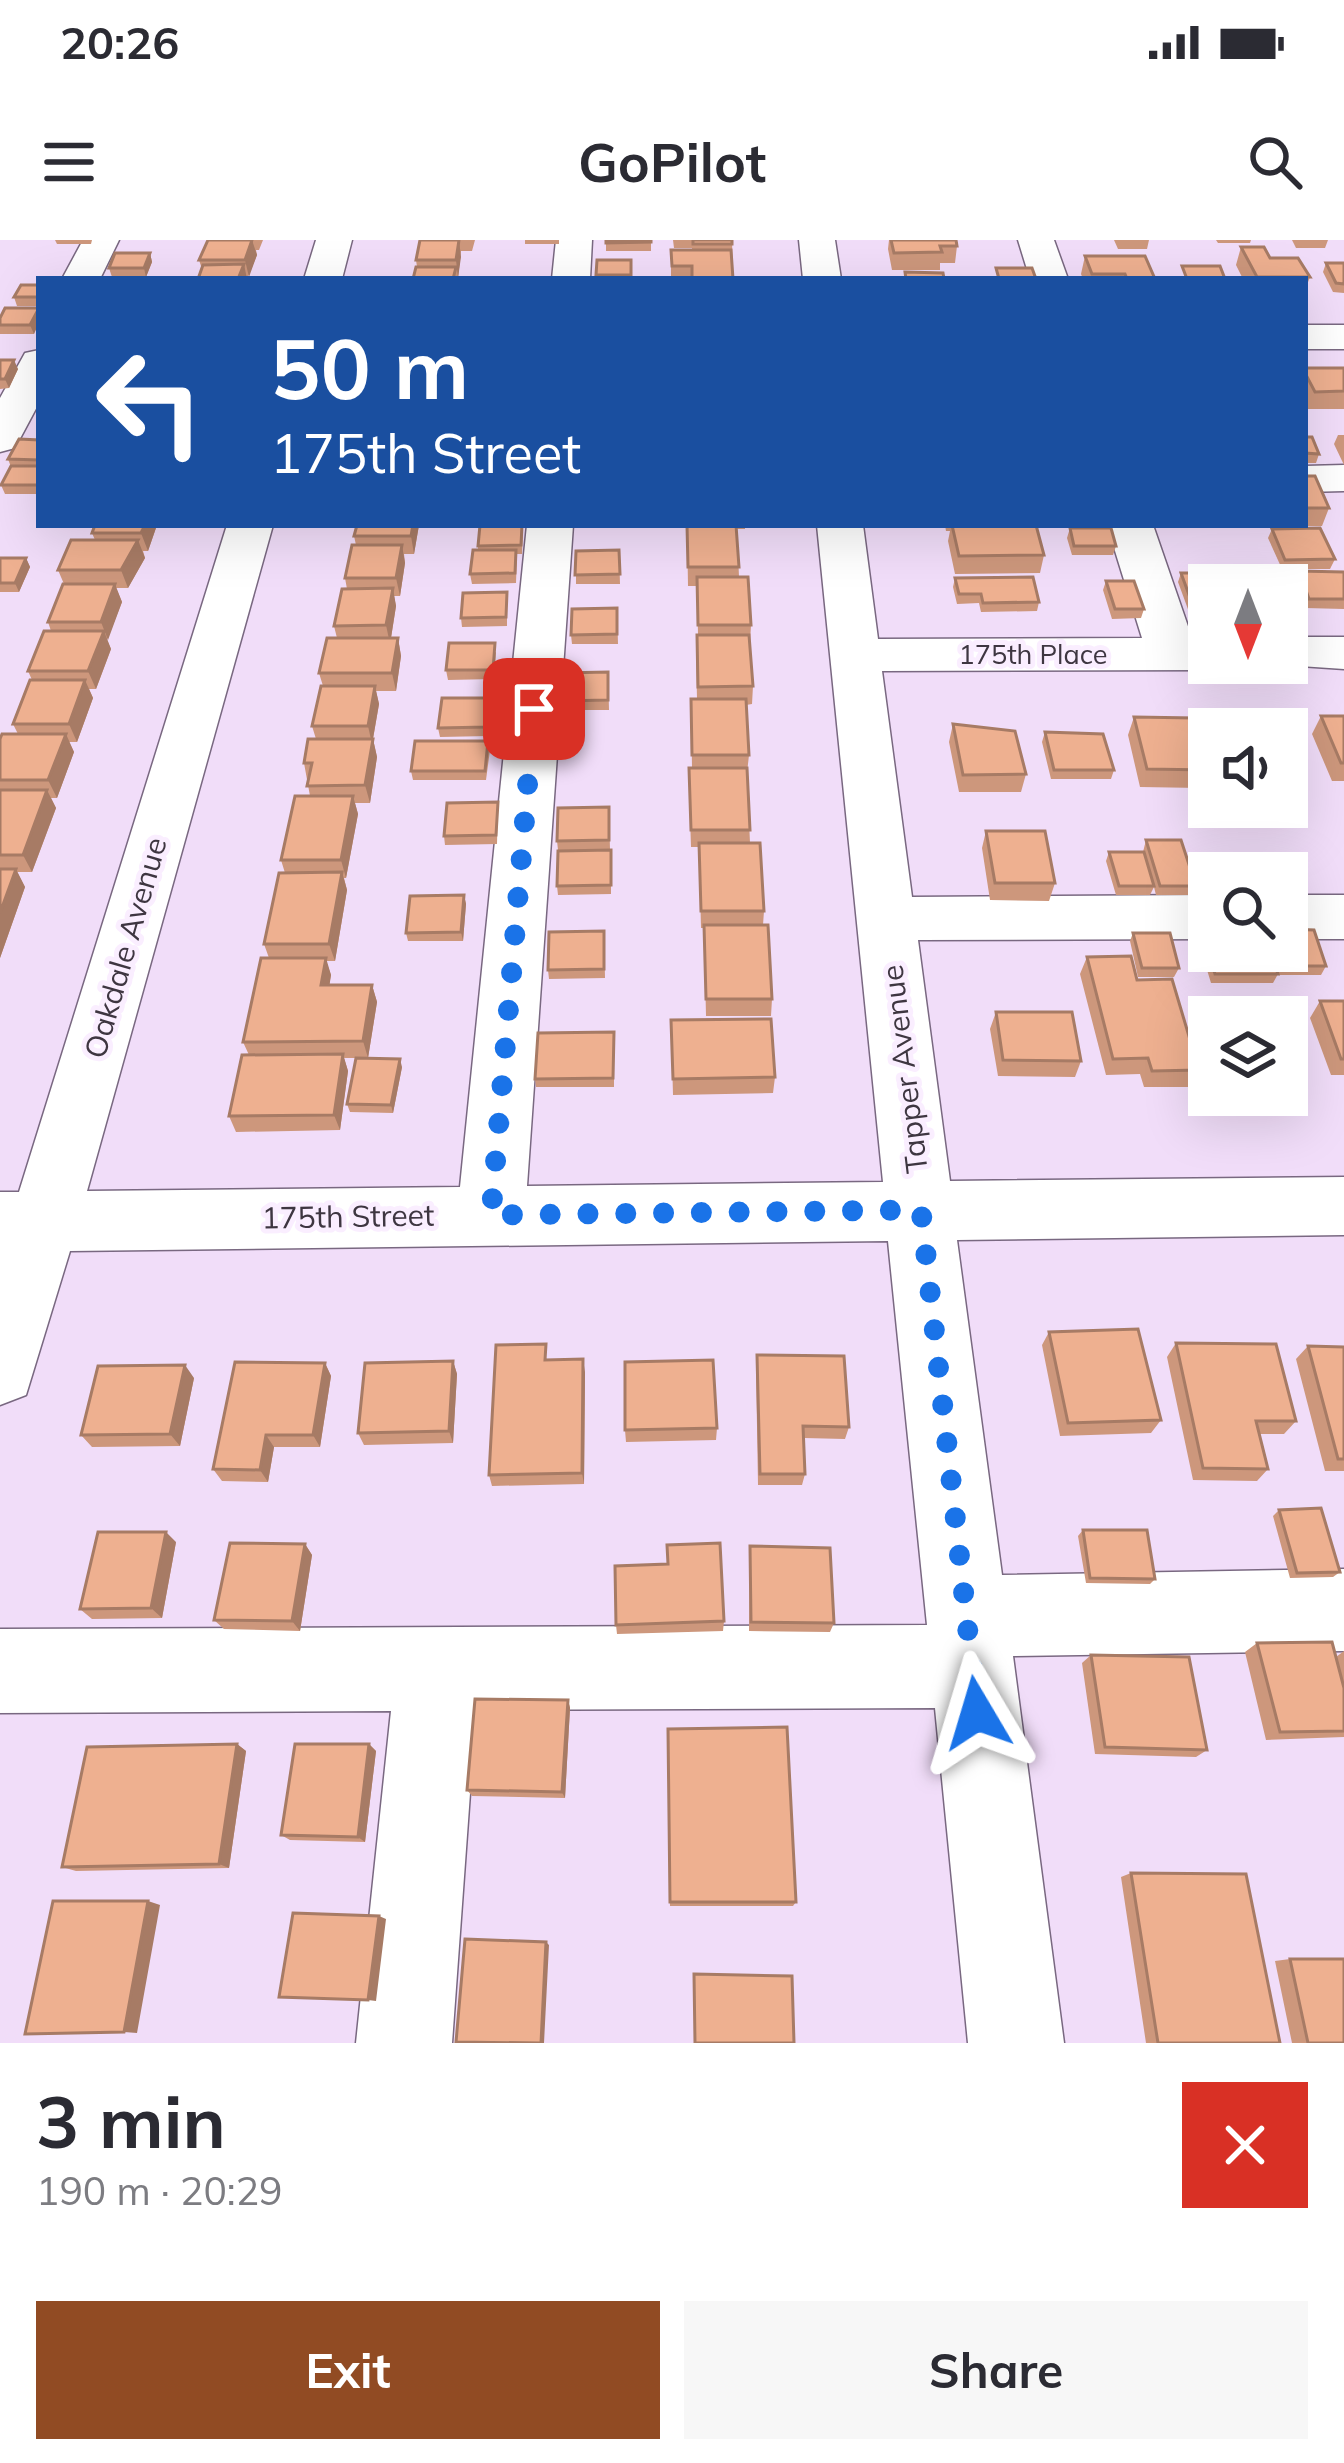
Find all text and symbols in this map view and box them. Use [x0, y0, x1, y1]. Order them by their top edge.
text: 20:26 [60, 14, 179, 70]
text: GoPilot [578, 128, 766, 196]
icon: menu [36, 129, 102, 195]
icon: search [1242, 129, 1308, 195]
text: 50 m [270, 315, 469, 420]
icon: left [72, 324, 228, 480]
text: 175th Street [270, 419, 581, 487]
north arrow [1188, 564, 1308, 684]
map controls [1188, 564, 1308, 1116]
street label: 175th Place [959, 637, 1107, 671]
pin [483, 658, 585, 760]
icon: arrive [501, 676, 567, 742]
button: sound [1188, 708, 1308, 828]
street label: Oakdale Avenue [75, 833, 175, 1063]
button: search [1188, 852, 1308, 972]
street label: Tapper Avenue [872, 963, 936, 1175]
button: layers [1188, 996, 1308, 1116]
street label: 175th Street [261, 1195, 435, 1237]
position arrow [914, 1650, 1040, 1776]
text: 3 min [36, 2076, 226, 2166]
button: close [1182, 2082, 1308, 2208]
text: 190 m · 20:29 [36, 2166, 282, 2215]
button: Exit [36, 2301, 660, 2439]
button: Share [684, 2301, 1308, 2439]

